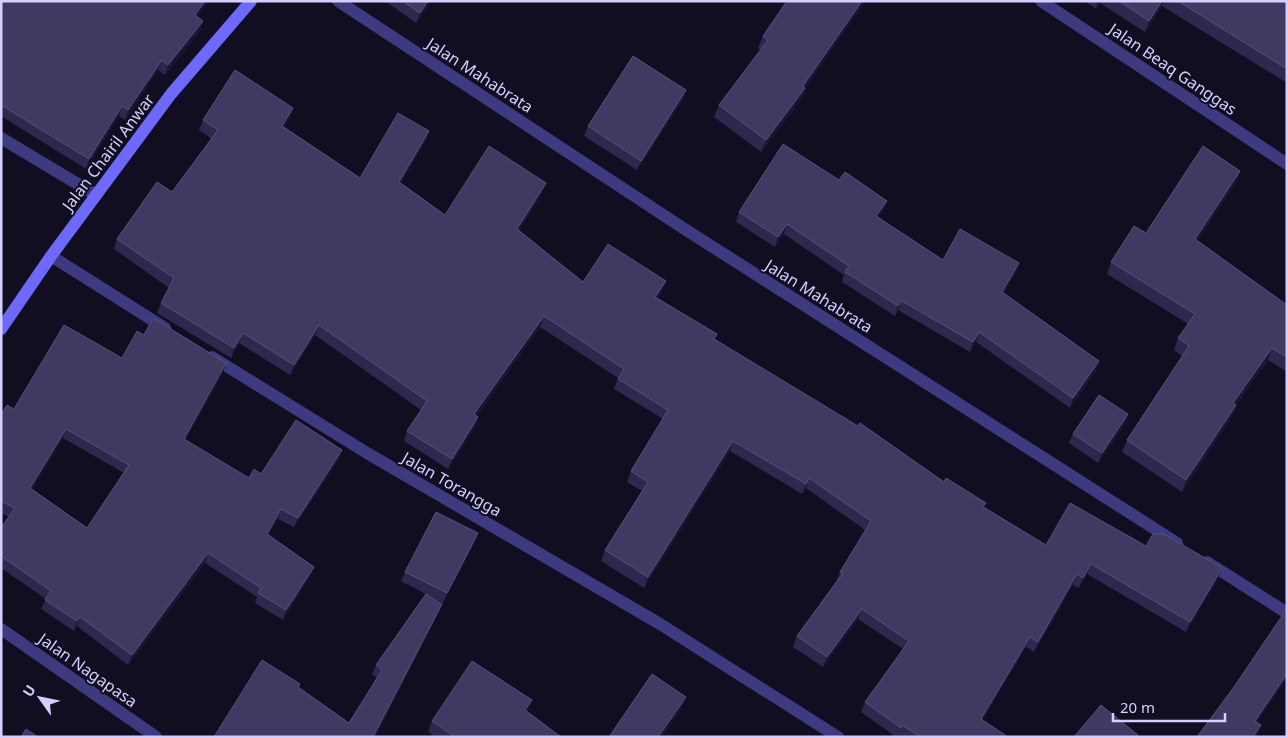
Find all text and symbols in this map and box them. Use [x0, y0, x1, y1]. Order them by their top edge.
street label: Jalan Beaq Ganggas [1103, 17, 1241, 120]
street label: Jalan Mahabrata [421, 31, 537, 118]
street label: Jalan Chairil Anwar [56, 89, 159, 216]
street label: Jalan Mahabrata [759, 253, 877, 338]
street label: Jalan Torangga [396, 446, 506, 521]
street label: Jalan Nagapasa [33, 627, 142, 712]
north arrow [15, 673, 65, 723]
text: U [18, 681, 40, 700]
scale bar [1113, 690, 1226, 722]
text: 20 m [1120, 697, 1155, 717]

